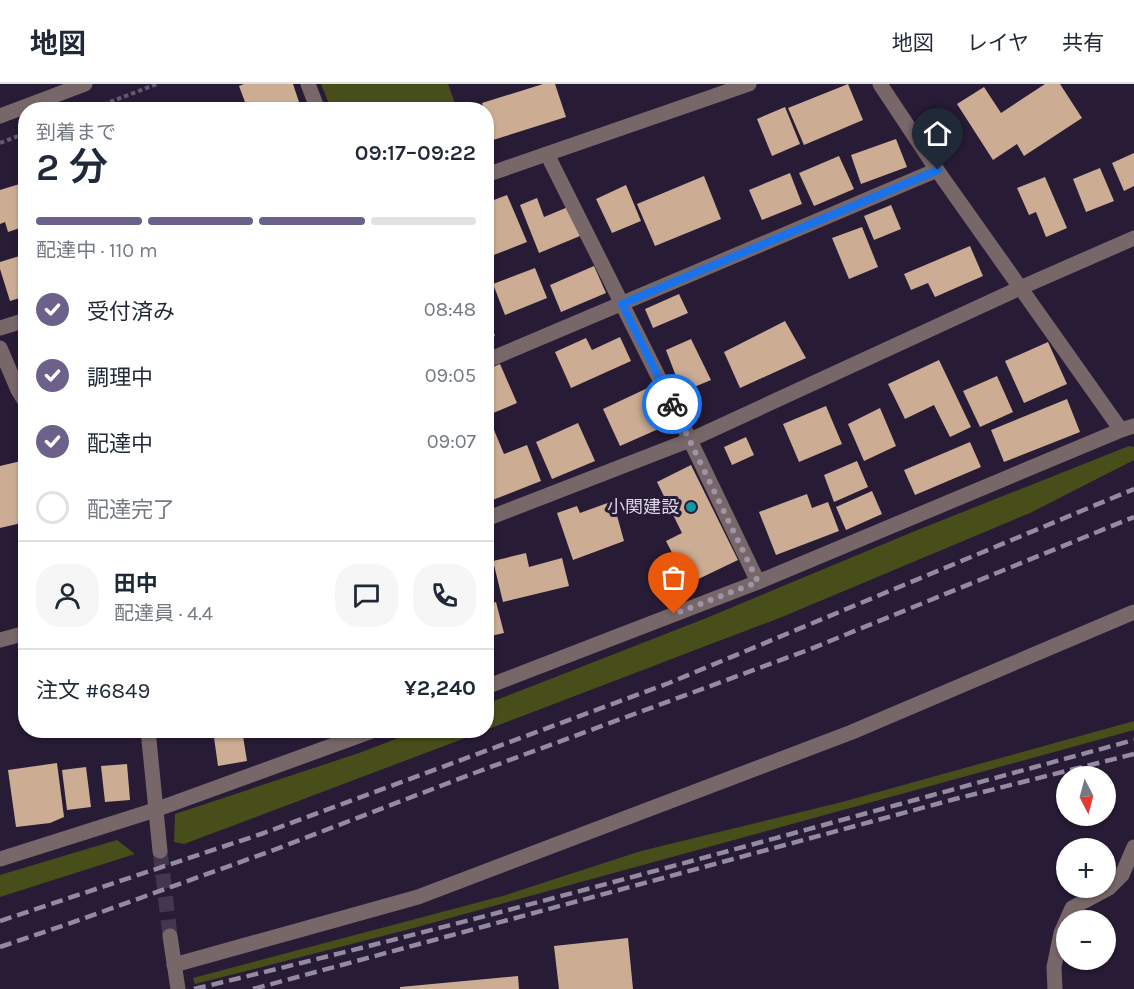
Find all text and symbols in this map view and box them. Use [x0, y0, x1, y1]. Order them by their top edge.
text: 地図 [30, 27, 86, 60]
text: 地図 [892, 31, 934, 55]
text: レイヤ [967, 31, 1029, 55]
text: 共有 [1062, 31, 1104, 55]
pin [912, 108, 963, 170]
icon: home [921, 117, 954, 150]
text: 到着まで [36, 121, 116, 144]
text: 09:17–09:22 [355, 140, 476, 166]
text: 2 分 [36, 144, 108, 190]
text: 配達中 · 110 m [36, 239, 158, 262]
icon: check [36, 293, 69, 326]
text: 08:48 [424, 298, 476, 321]
text: 受付済み [87, 299, 175, 325]
icon: check [36, 359, 69, 392]
text: 09:05 [425, 364, 476, 387]
text: 調理中 [87, 365, 153, 391]
courier [642, 374, 702, 434]
icon: bike [656, 388, 689, 421]
icon: check [36, 425, 69, 458]
text: 09:07 [427, 430, 476, 453]
text: 配達中 [87, 431, 153, 457]
place label: 小関建設 [607, 496, 679, 518]
text: 配達完了 [87, 497, 175, 523]
marker: 小関建設 [684, 500, 698, 514]
pin [648, 552, 699, 614]
icon: bag [657, 561, 690, 594]
button: person [36, 564, 99, 627]
button: chat [335, 564, 398, 627]
button: phone [413, 564, 476, 627]
text: 田中 [114, 571, 158, 597]
text: 配達員 · 4.4 [114, 602, 213, 625]
text: ¥2,240 [404, 675, 476, 701]
text: 注文 #6849 [36, 678, 150, 704]
north arrow [1056, 766, 1116, 826]
map controls [1056, 766, 1116, 970]
button: + [1056, 838, 1116, 898]
button: − [1056, 910, 1116, 970]

